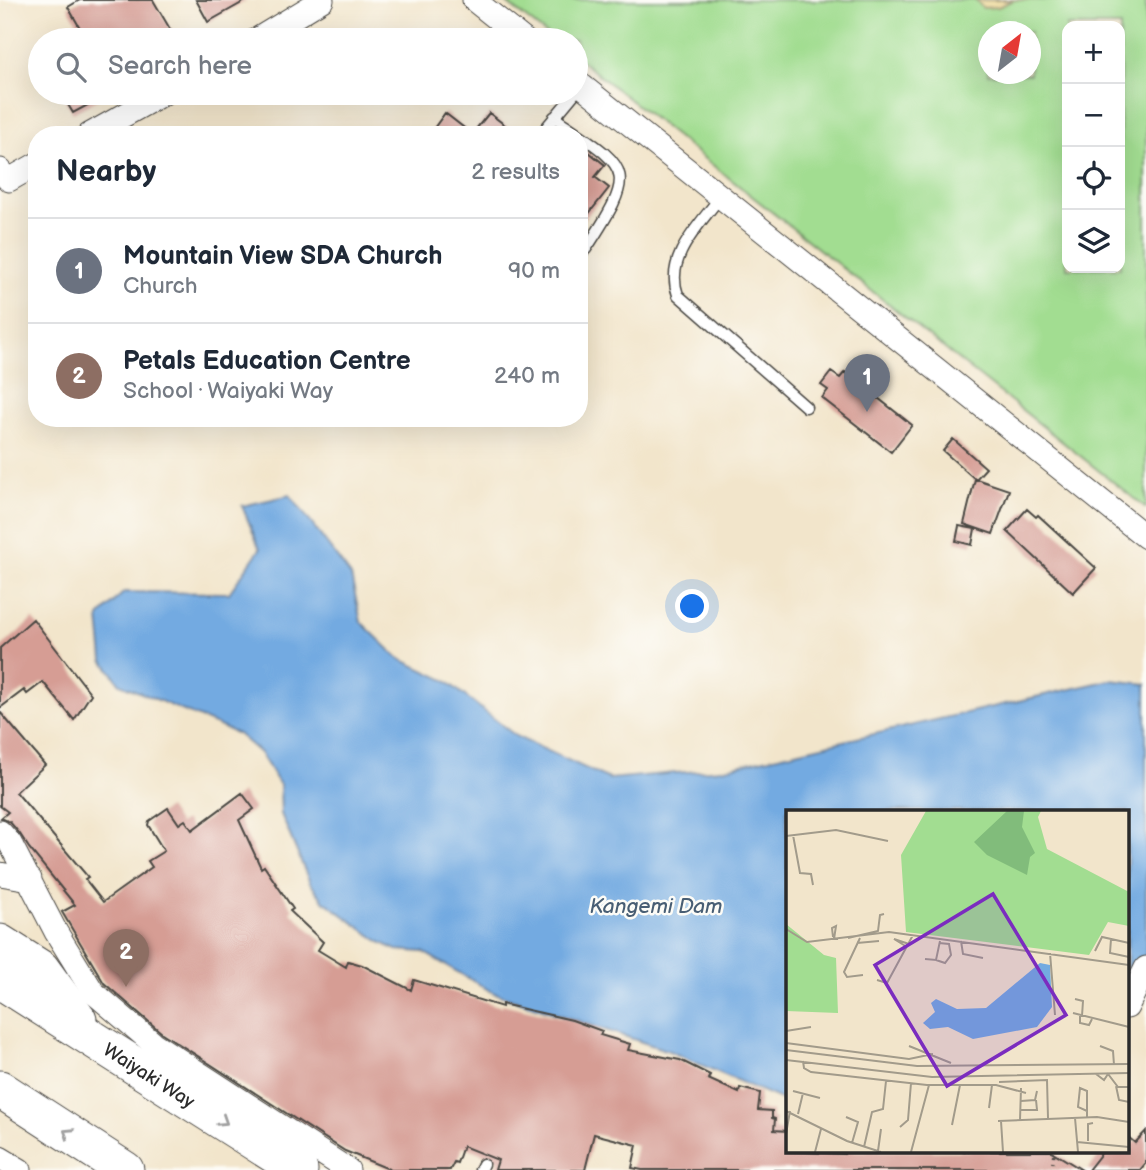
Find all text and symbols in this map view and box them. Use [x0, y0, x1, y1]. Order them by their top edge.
north arrow [978, 21, 1041, 84]
map controls [1062, 21, 1125, 273]
button: + [1062, 21, 1125, 84]
search box [28, 28, 588, 105]
icon: search [52, 48, 90, 86]
text: Search here [108, 51, 252, 82]
button: − [1062, 84, 1125, 147]
button: locate [1062, 147, 1125, 210]
text: Nearby [56, 154, 156, 190]
text: 2 results [471, 158, 560, 186]
button: layers [1062, 210, 1125, 273]
text: Mountain View SDA Church [123, 241, 442, 272]
text: 1 [74, 257, 84, 285]
text: 90 m [508, 257, 560, 285]
text: Church [123, 272, 198, 300]
text: Petals Education Centre [123, 346, 411, 377]
pin: 1 [844, 354, 890, 412]
text: 2 [72, 362, 86, 390]
text: 240 m [494, 362, 560, 390]
text: School · Waiyaki Way [123, 377, 333, 405]
your location [675, 589, 709, 623]
inset map [786, 810, 1128, 1152]
water label: Kangemi Dam [590, 894, 722, 919]
pin: 2 [103, 929, 149, 987]
street label: Waiyaki Way [99, 1039, 199, 1114]
one-way arrow [216, 1113, 229, 1126]
one-way arrow [63, 1129, 76, 1141]

